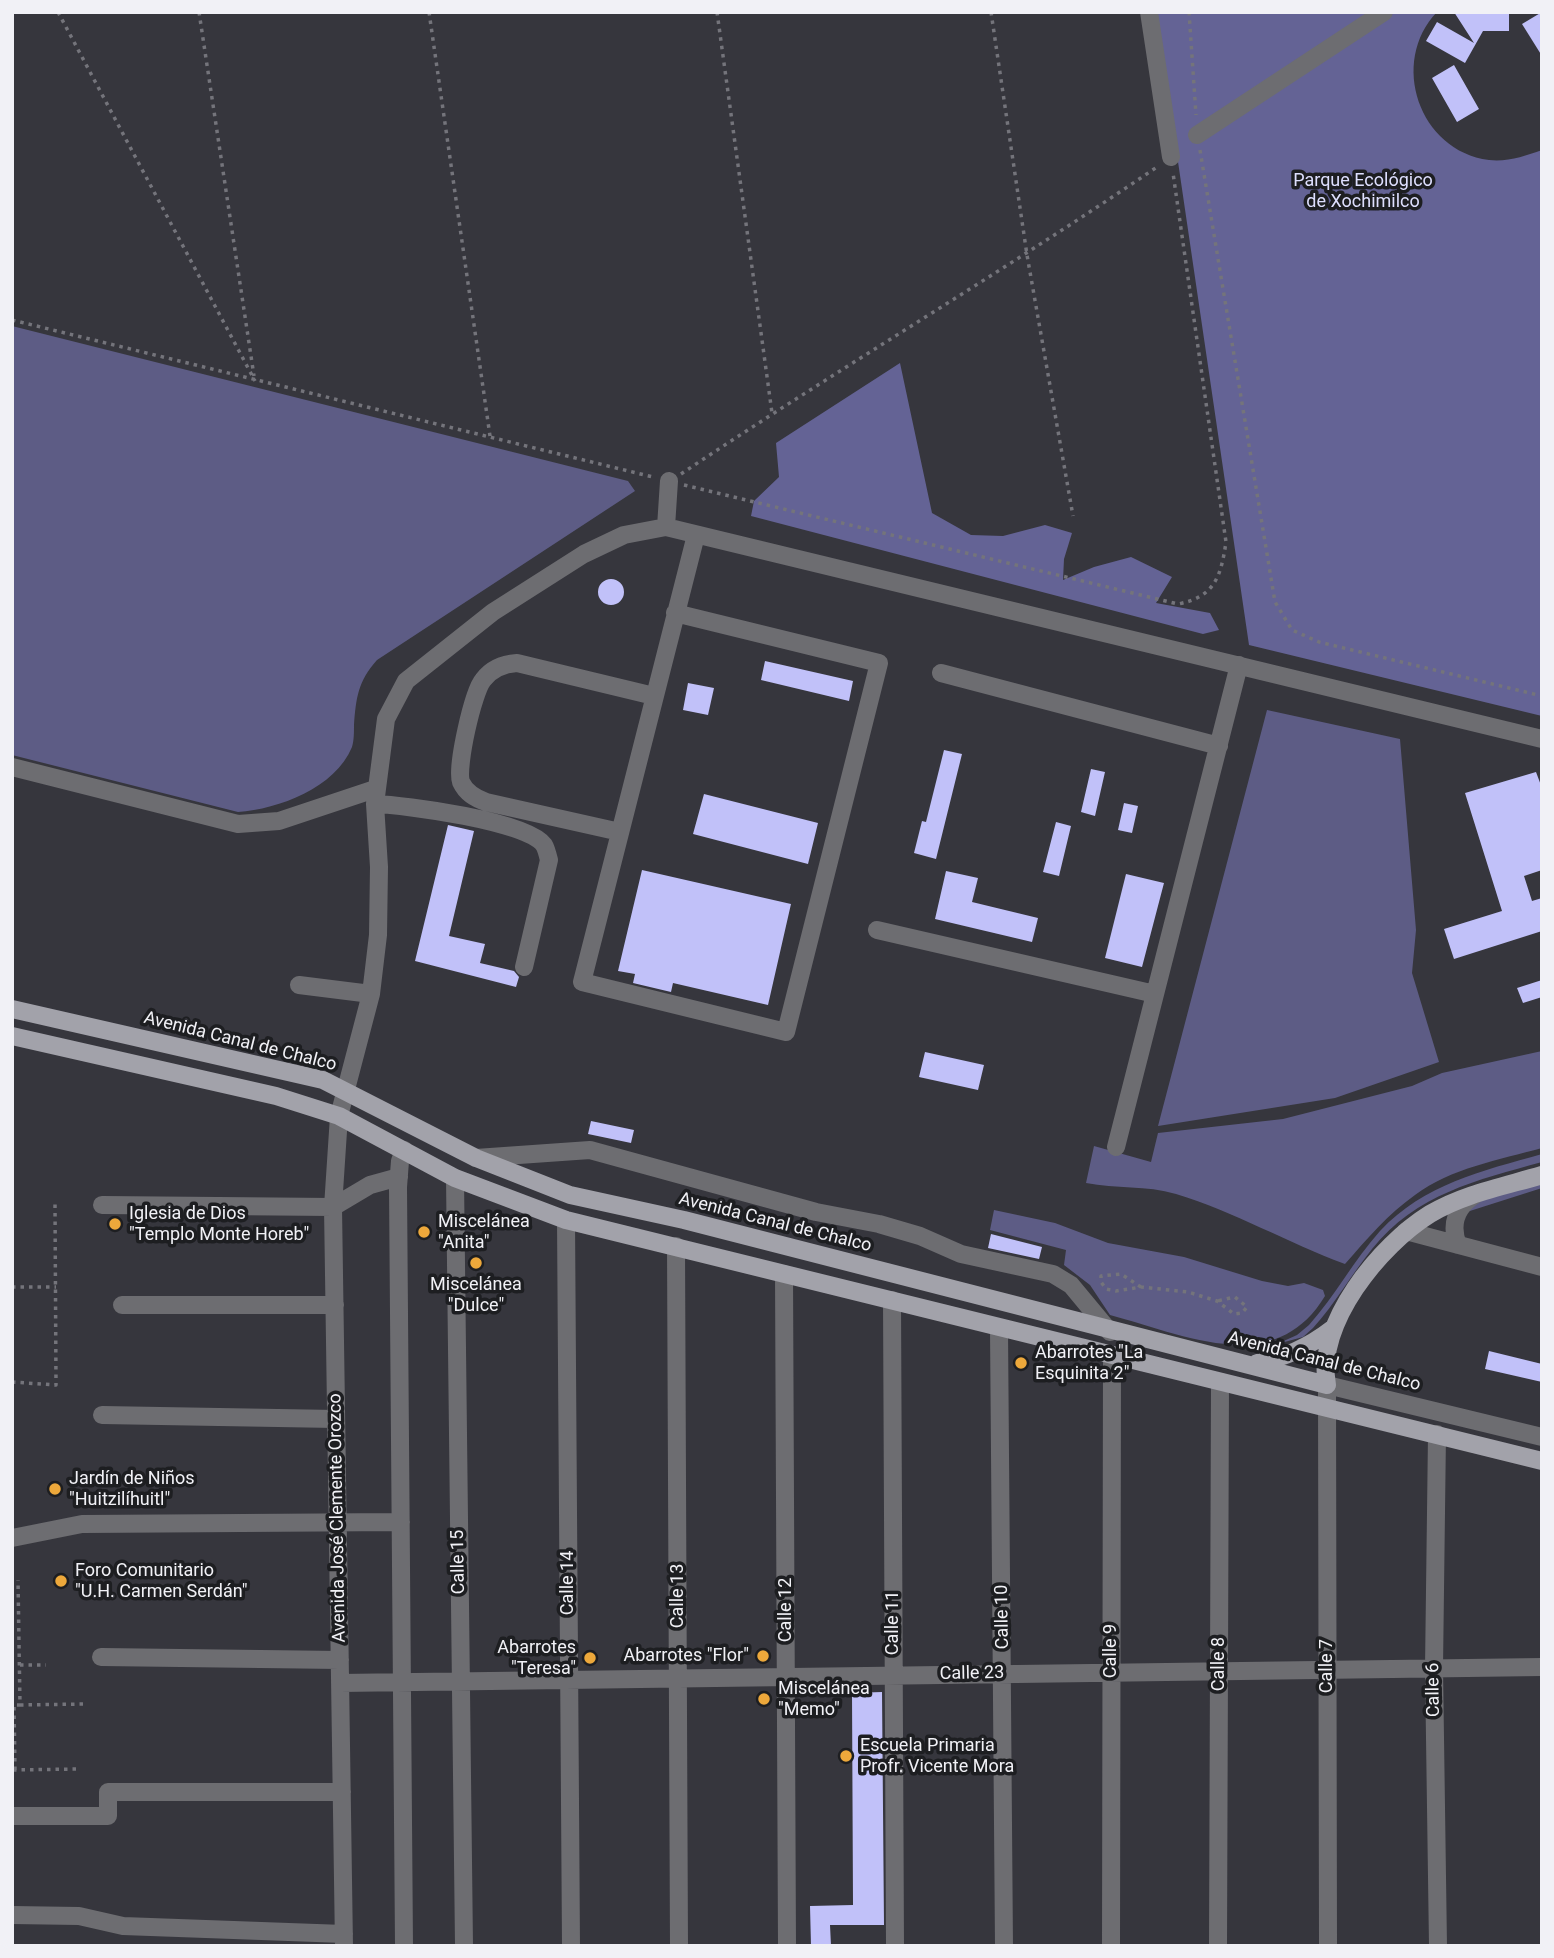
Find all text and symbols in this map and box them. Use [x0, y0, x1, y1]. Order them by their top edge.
park label: Parque Ecológico de Xochimilco [1293, 170, 1433, 212]
street label: Avenida Canal de Chalco [141, 1008, 339, 1076]
street label: Avenida Canal de Chalco [676, 1189, 874, 1257]
place label: Iglesia de Dios "Templo Monte Horeb" [129, 1203, 309, 1246]
place label: Miscelánea "Anita" [438, 1211, 530, 1254]
marker: Iglesia de Dios "Templo Monte Horeb" [107, 1216, 123, 1232]
marker: Miscelánea "Anita" [416, 1224, 432, 1240]
marker: Miscelánea "Dulce" [468, 1255, 484, 1271]
place label: Miscelánea "Dulce" [430, 1274, 522, 1316]
street label: Avenida Canal de Chalco [1225, 1328, 1423, 1396]
place label: Abarrotes "La Esquinita 2" [1035, 1342, 1143, 1384]
marker: Abarrotes "La Esquinita 2" [1013, 1355, 1029, 1371]
street label: Avenida José Clemente Orozco [325, 1393, 351, 1643]
place label: Jardín de Niños "Huitzilíhuitl" [69, 1468, 195, 1510]
marker: Jardín de Niños "Huitzilíhuitl" [47, 1481, 63, 1497]
street label: Calle 15 [448, 1530, 470, 1594]
street label: Calle 14 [557, 1551, 579, 1615]
place label: Foro Comunitario "U.H. Carmen Serdán" [75, 1560, 247, 1602]
street label: Calle 13 [667, 1564, 689, 1628]
marker: Foro Comunitario "U.H. Carmen Serdán" [53, 1573, 69, 1589]
street label: Calle 12 [775, 1578, 797, 1642]
street label: Calle 10 [992, 1585, 1014, 1649]
street label: Calle 11 [882, 1591, 904, 1655]
street label: Calle 9 [1100, 1624, 1122, 1678]
place label: Abarrotes "Teresa" [497, 1637, 576, 1680]
street label: Calle 8 [1208, 1637, 1230, 1691]
street label: Calle 7 [1316, 1639, 1338, 1693]
place label: Abarrotes "Flor" [624, 1645, 749, 1667]
marker: Abarrotes "Flor" [755, 1648, 771, 1664]
marker: Abarrotes "Teresa" [582, 1650, 598, 1666]
street label: Calle 23 [940, 1663, 1004, 1685]
street label: Calle 6 [1423, 1663, 1445, 1717]
place label: Miscelánea "Memo" [778, 1678, 870, 1720]
marker: Miscelánea "Memo" [756, 1691, 772, 1707]
place label: Escuela Primaria Profr. Vicente Mora [860, 1735, 1014, 1778]
marker: Escuela Primaria Profr. Vicente Mora [838, 1748, 854, 1764]

